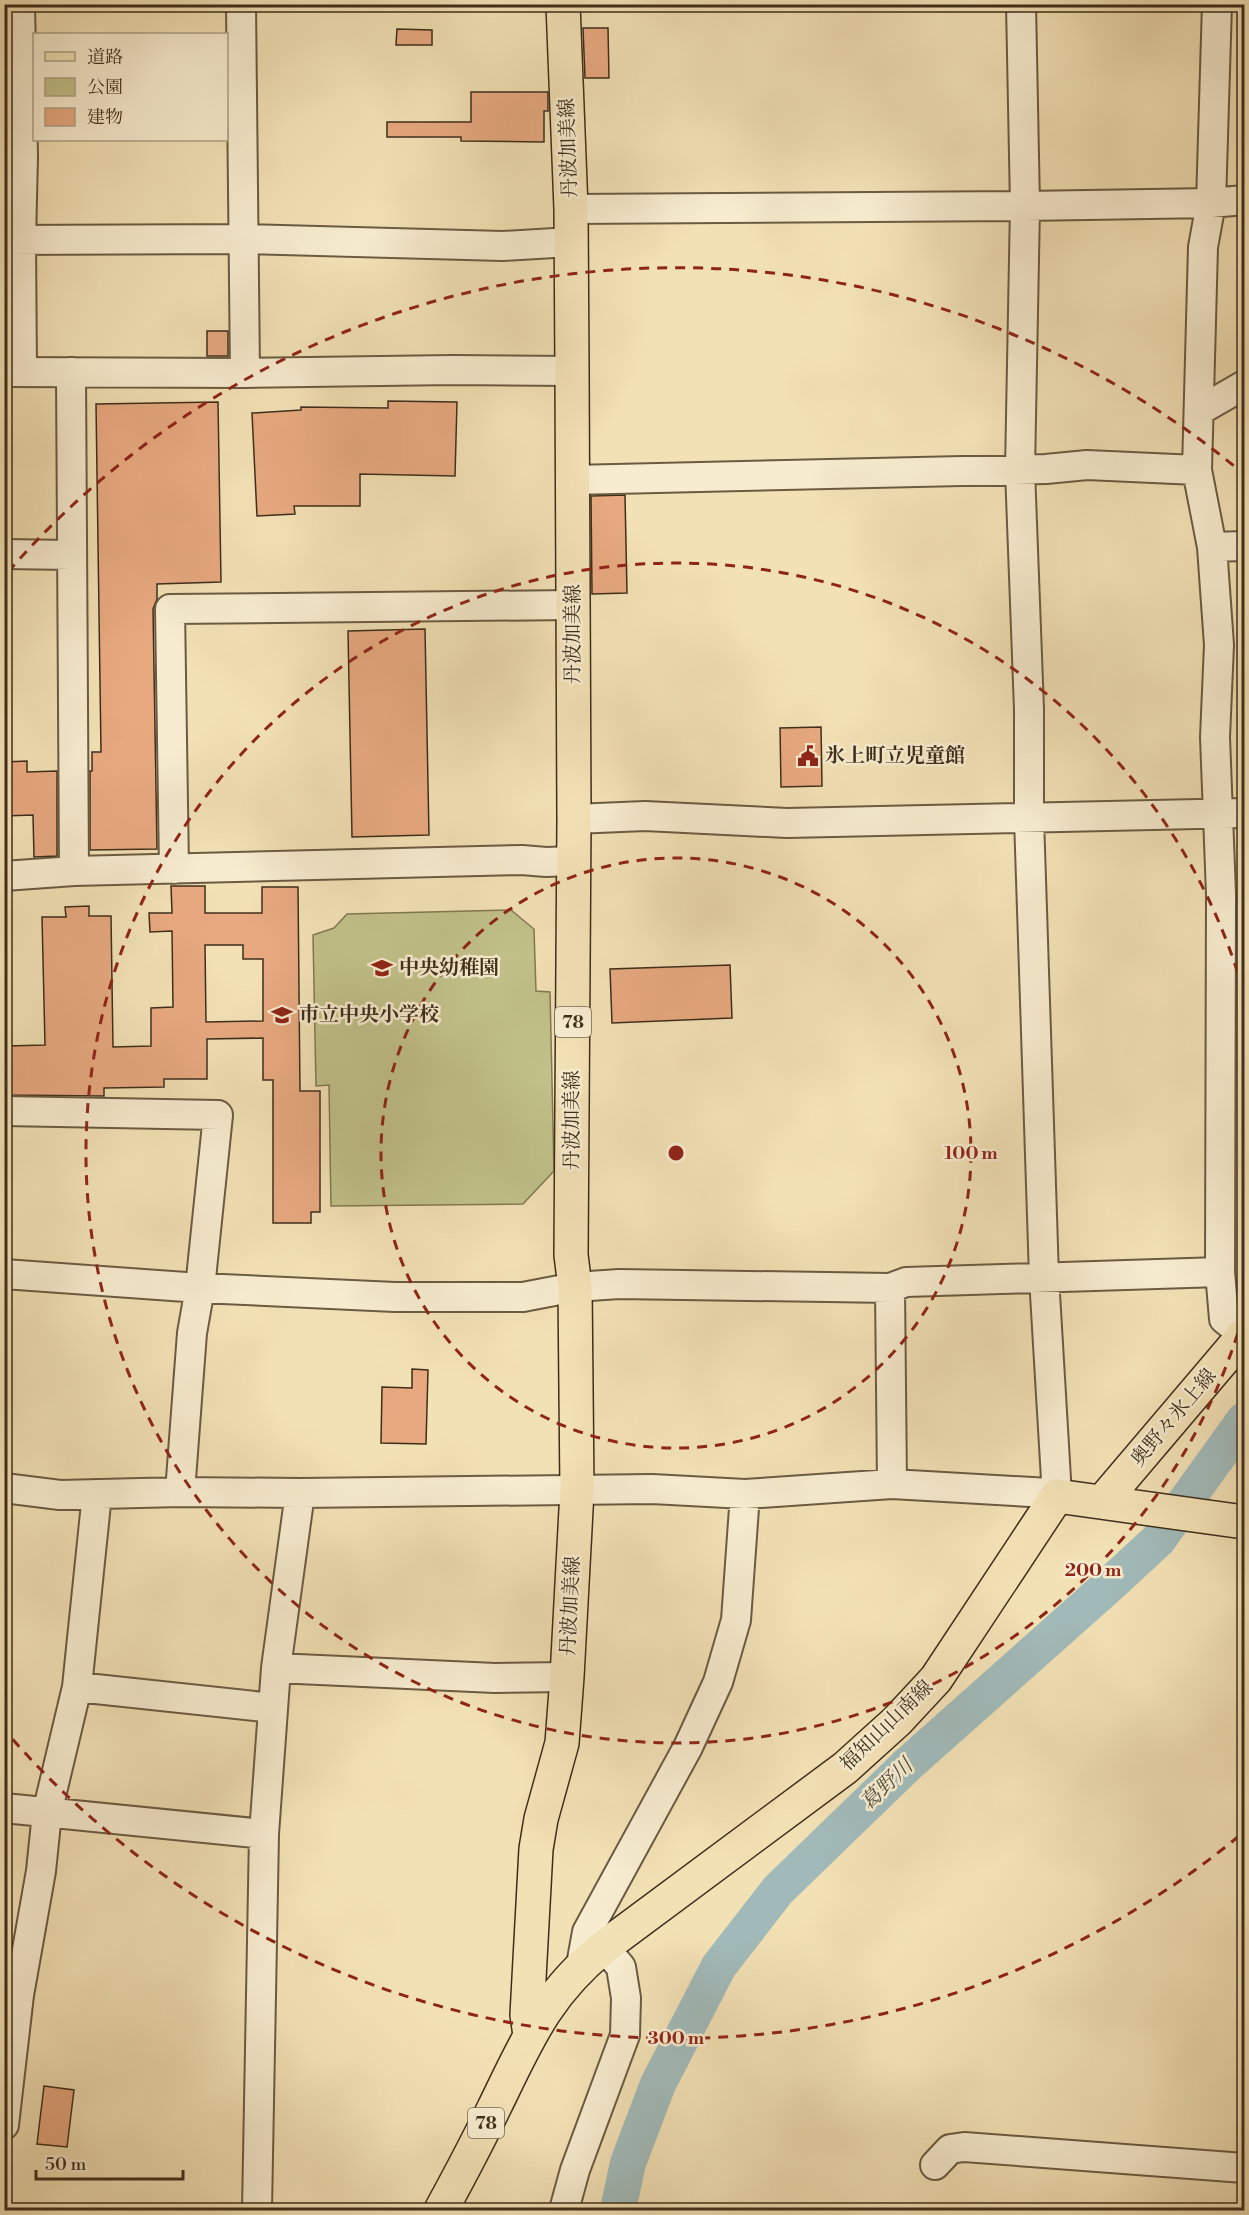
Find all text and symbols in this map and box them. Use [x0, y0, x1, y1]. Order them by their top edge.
legend [33, 33, 228, 141]
text: 道路 [87, 46, 123, 69]
text: 公園 [87, 76, 123, 99]
street label: 丹波加美線 [555, 98, 583, 198]
text: 建物 [87, 106, 123, 129]
street label: 丹波加美線 [561, 584, 586, 684]
public building icon: 氷上町立児童館 [796, 744, 820, 768]
place label: 氷上町立児童館 [825, 744, 965, 769]
school or university icon: 中央幼稚園 [370, 956, 394, 980]
place label: 中央幼稚園 [399, 956, 499, 981]
school or university icon: 市立中央小学校 [270, 1003, 294, 1027]
place label: 市立中央小学校 [299, 1003, 439, 1028]
road number: 78 [555, 1007, 591, 1037]
street label: 丹波加美線 [560, 1070, 585, 1170]
text: 100 m [944, 1142, 998, 1165]
centre of rings [666, 1143, 686, 1163]
street label: 奥野々氷上線 [1126, 1364, 1222, 1472]
street label: 丹波加美線 [556, 1555, 586, 1657]
text: 200 m [1065, 1559, 1122, 1582]
street label: 福知山山南線 [835, 1675, 939, 1777]
water label: 葛野川 [855, 1752, 920, 1816]
text: 300 m [648, 2027, 705, 2050]
road number: 78 [468, 2108, 504, 2138]
scale bar [36, 2143, 183, 2181]
text: 50 m [45, 2153, 87, 2176]

